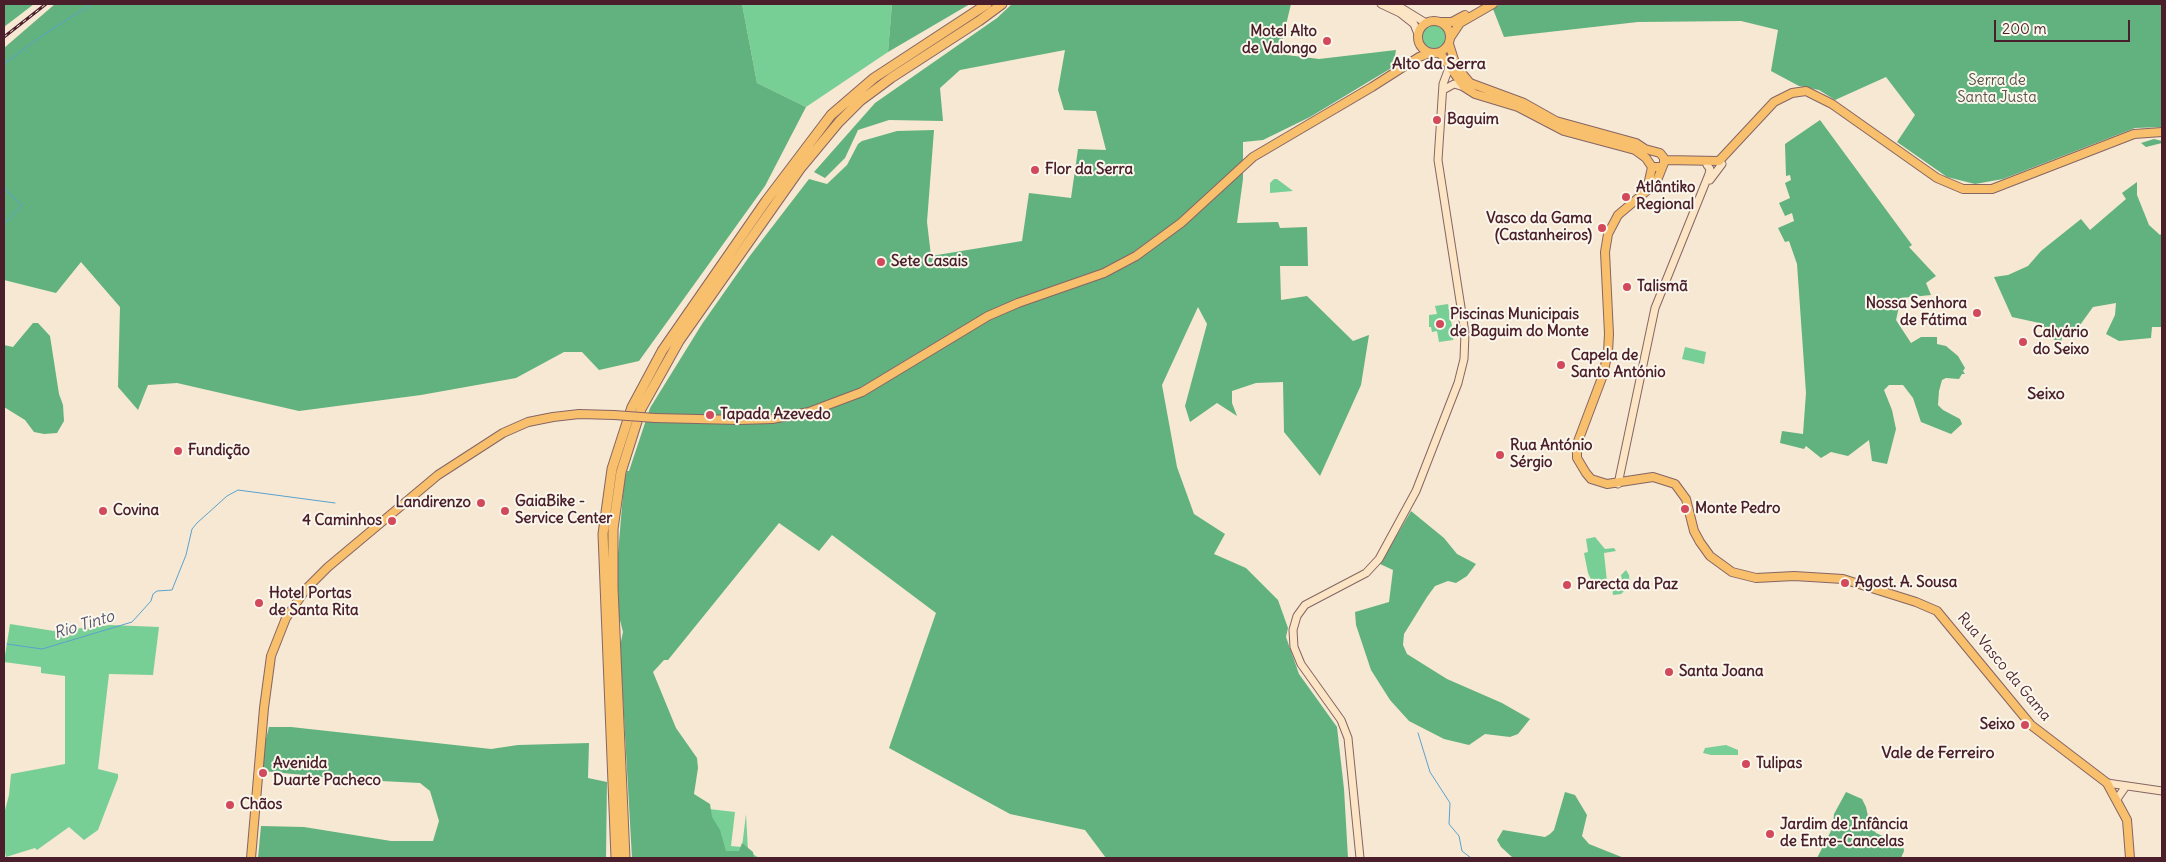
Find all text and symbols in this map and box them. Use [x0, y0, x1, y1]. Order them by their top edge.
scale bar [1996, 10, 2132, 42]
text: 200 m [2002, 19, 2047, 38]
place label: Motel Alto de Valongo [1242, 23, 1317, 58]
marker: Motel Alto de Valongo [1321, 35, 1333, 47]
district label: Alto da Serra [1392, 54, 1486, 74]
park label: Serra de Santa Justa [1957, 72, 2037, 107]
place label: Baguim [1447, 111, 1499, 129]
marker: Baguim [1431, 114, 1443, 126]
place label: Flor da Serra [1045, 161, 1133, 179]
marker: Flor da Serra [1029, 164, 1041, 176]
place label: Atlântiko Regional [1636, 179, 1695, 214]
marker: Atlântiko Regional [1620, 191, 1632, 203]
place label: Vasco da Gama (Castanheiros) [1486, 210, 1592, 245]
marker: Vasco da Gama (Castanheiros) [1596, 222, 1608, 234]
place label: Sete Casais [891, 253, 968, 271]
marker: Sete Casais [875, 256, 887, 268]
place label: Talismã [1637, 278, 1688, 296]
marker: Talismã [1621, 281, 1633, 293]
place label: Nossa Senhora de Fátima [1866, 295, 1967, 330]
place label: Piscinas Municipais de Baguim do Monte [1450, 306, 1589, 341]
marker: Nossa Senhora de Fátima [1971, 307, 1983, 319]
marker: Piscinas Municipais de Baguim do Monte [1434, 318, 1446, 330]
place label: Calvário do Seixo [2033, 324, 2089, 359]
marker: Calvário do Seixo [2017, 336, 2029, 348]
place label: Capela de Santo António [1571, 347, 1666, 382]
marker: Capela de Santo António [1555, 359, 1567, 371]
district label: Seixo [2027, 384, 2065, 404]
place label: Tapada Azevedo [720, 406, 831, 424]
marker: Tapada Azevedo [704, 409, 716, 421]
place label: Rua António Sérgio [1510, 437, 1592, 472]
place label: Fundição [188, 442, 250, 460]
marker: Fundição [172, 445, 184, 457]
marker: Rua António Sérgio [1494, 449, 1506, 461]
place label: GaiaBike - Service Center [515, 493, 612, 528]
place label: Landirenzo [396, 494, 471, 512]
marker: Landirenzo [475, 497, 487, 509]
place label: Monte Pedro [1695, 500, 1780, 518]
place label: Covina [113, 502, 159, 520]
marker: Monte Pedro [1679, 503, 1691, 515]
marker: Covina [97, 505, 109, 517]
marker: GaiaBike - Service Center [499, 505, 511, 517]
place label: 4 Caminhos [302, 512, 382, 530]
marker: 4 Caminhos [386, 515, 398, 527]
place label: Agost. A. Sousa [1855, 574, 1957, 592]
place label: Parecta da Paz [1577, 576, 1678, 594]
marker: Agost. A. Sousa [1839, 577, 1851, 589]
marker: Parecta da Paz [1561, 579, 1573, 591]
place label: Hotel Portas de Santa Rita [269, 585, 359, 620]
marker: Hotel Portas de Santa Rita [253, 597, 265, 609]
water label: Rio Tinto [52, 607, 116, 643]
street label: Rua Vasco da Gama [1953, 609, 2055, 725]
place label: Santa Joana [1679, 663, 1763, 681]
marker: Santa Joana [1663, 666, 1675, 678]
place label: Seixo [1980, 716, 2015, 734]
marker: Seixo [2019, 719, 2031, 731]
district label: Vale de Ferreiro [1881, 743, 1995, 763]
place label: Avenida Duarte Pacheco [273, 755, 381, 790]
place label: Tulipas [1756, 755, 1802, 773]
marker: Tulipas [1740, 758, 1752, 770]
marker: Avenida Duarte Pacheco [257, 767, 269, 779]
place label: Chãos [240, 796, 282, 814]
marker: Chãos [224, 799, 236, 811]
place label: Jardim de Infância de Entre-Cancelas [1780, 816, 1908, 851]
marker: Jardim de Infância de Entre-Cancelas [1764, 828, 1776, 840]

